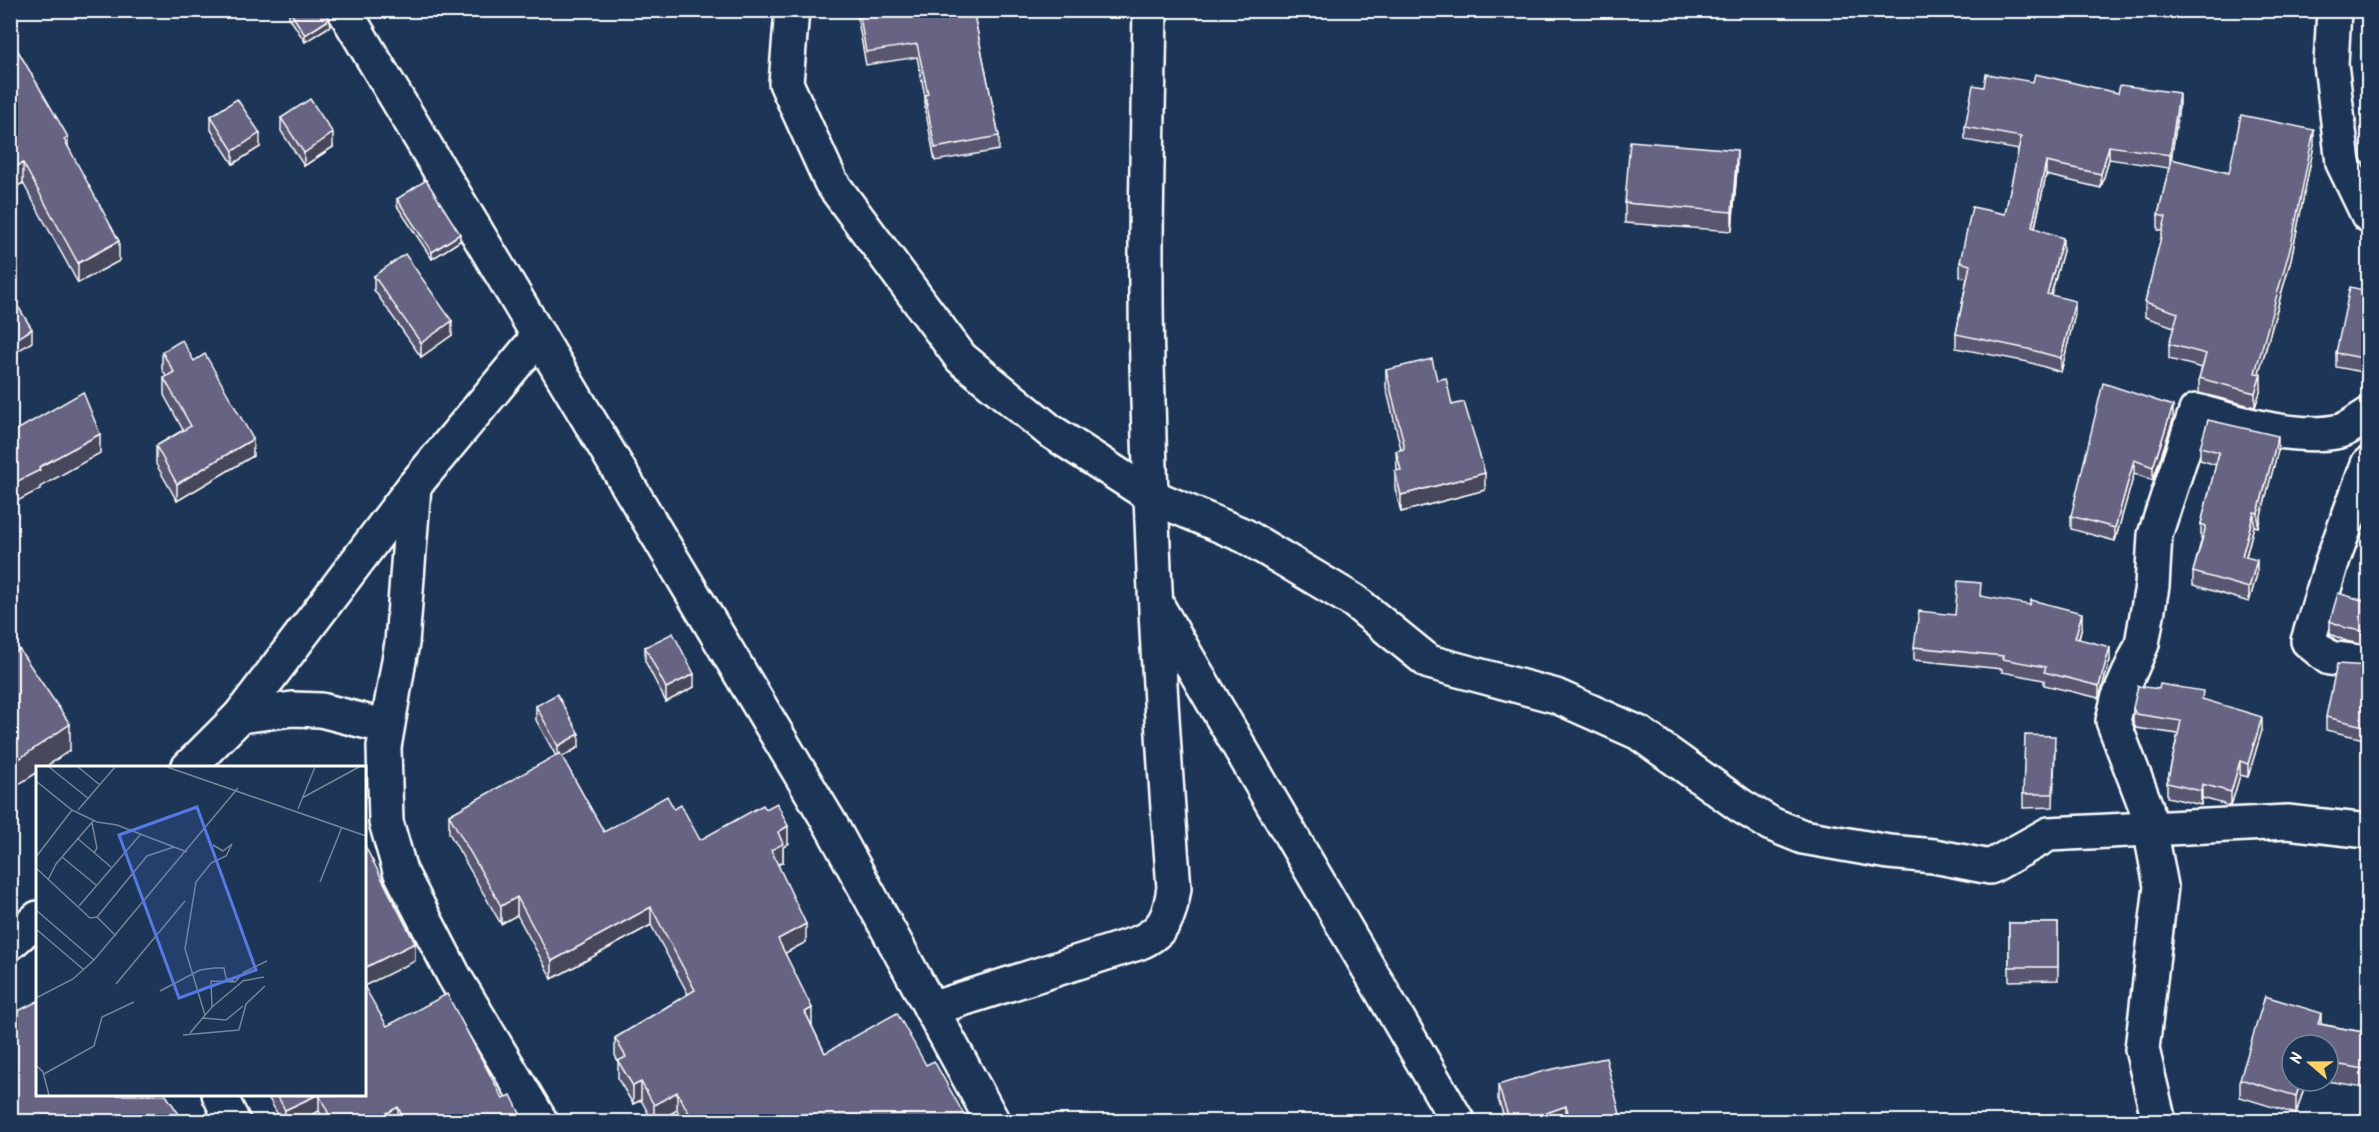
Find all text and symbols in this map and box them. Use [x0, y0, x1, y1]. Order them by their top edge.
inset map [36, 766, 366, 1096]
north arrow [2280, 1033, 2340, 1093]
text: N [2284, 1049, 2311, 1067]

